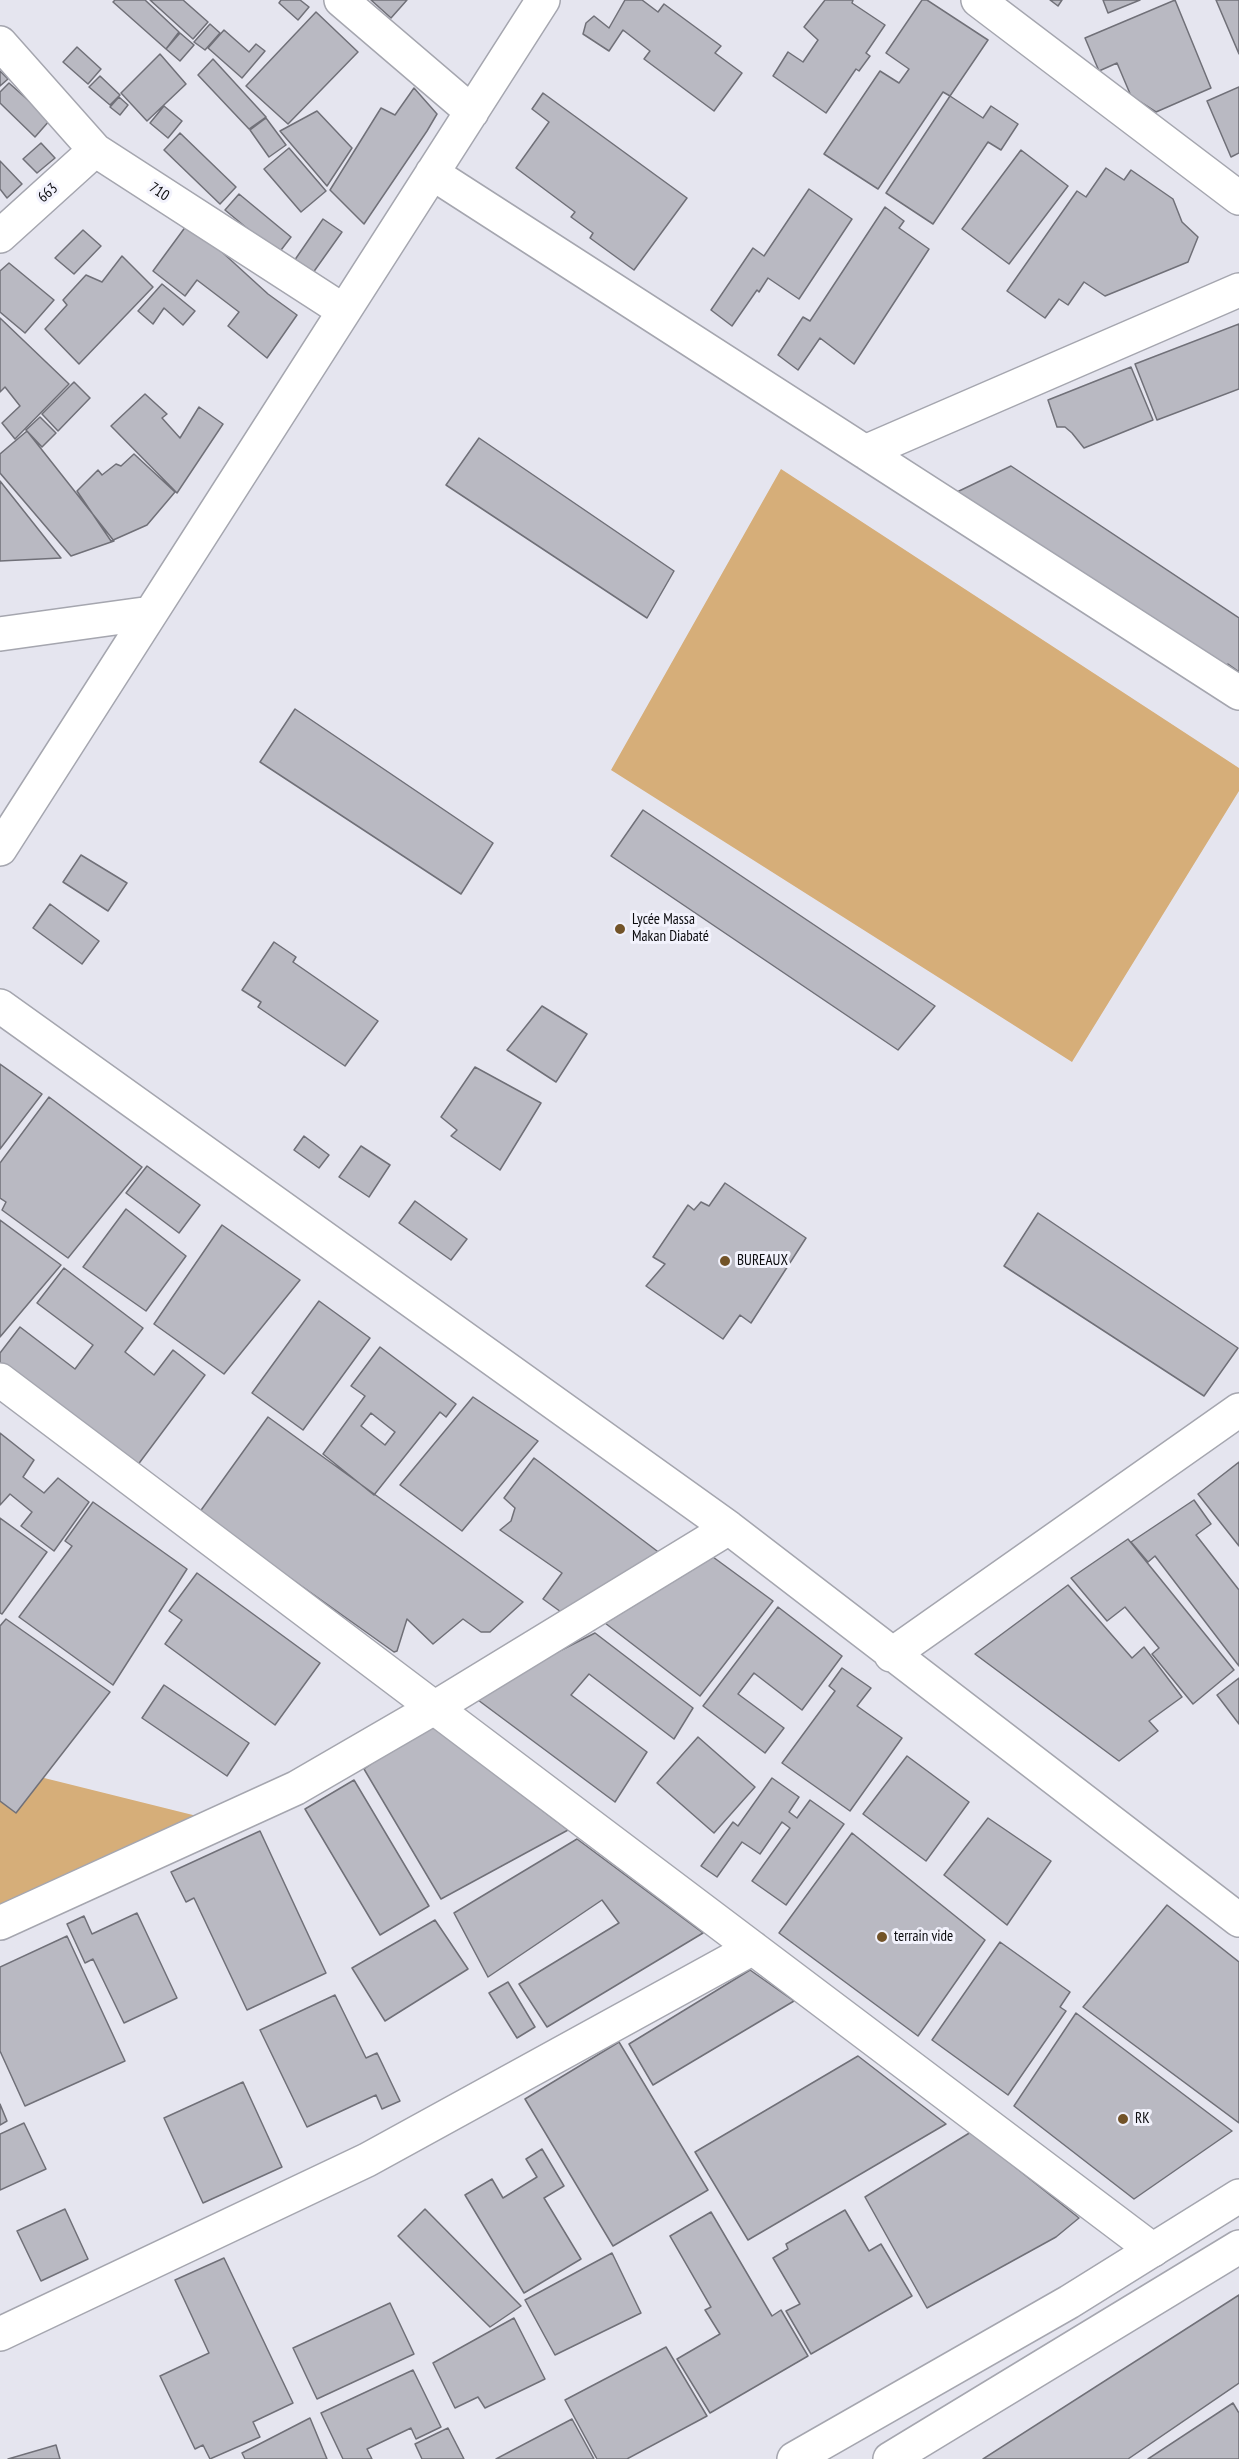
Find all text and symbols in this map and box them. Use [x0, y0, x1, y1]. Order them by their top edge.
street label: 710 [146, 179, 172, 205]
street label: 663 [34, 180, 62, 206]
place label: Lycée Massa Makan Diabaté [632, 911, 709, 946]
marker: Lycée Massa Makan Diabaté [613, 922, 627, 936]
place label: BUREAUX [737, 1252, 788, 1270]
marker: BUREAUX [718, 1254, 732, 1268]
place label: terrain vide [894, 1928, 953, 1946]
marker: terrain vide [875, 1930, 889, 1944]
place label: RK [1135, 2110, 1150, 2128]
marker: RK [1116, 2112, 1130, 2126]

